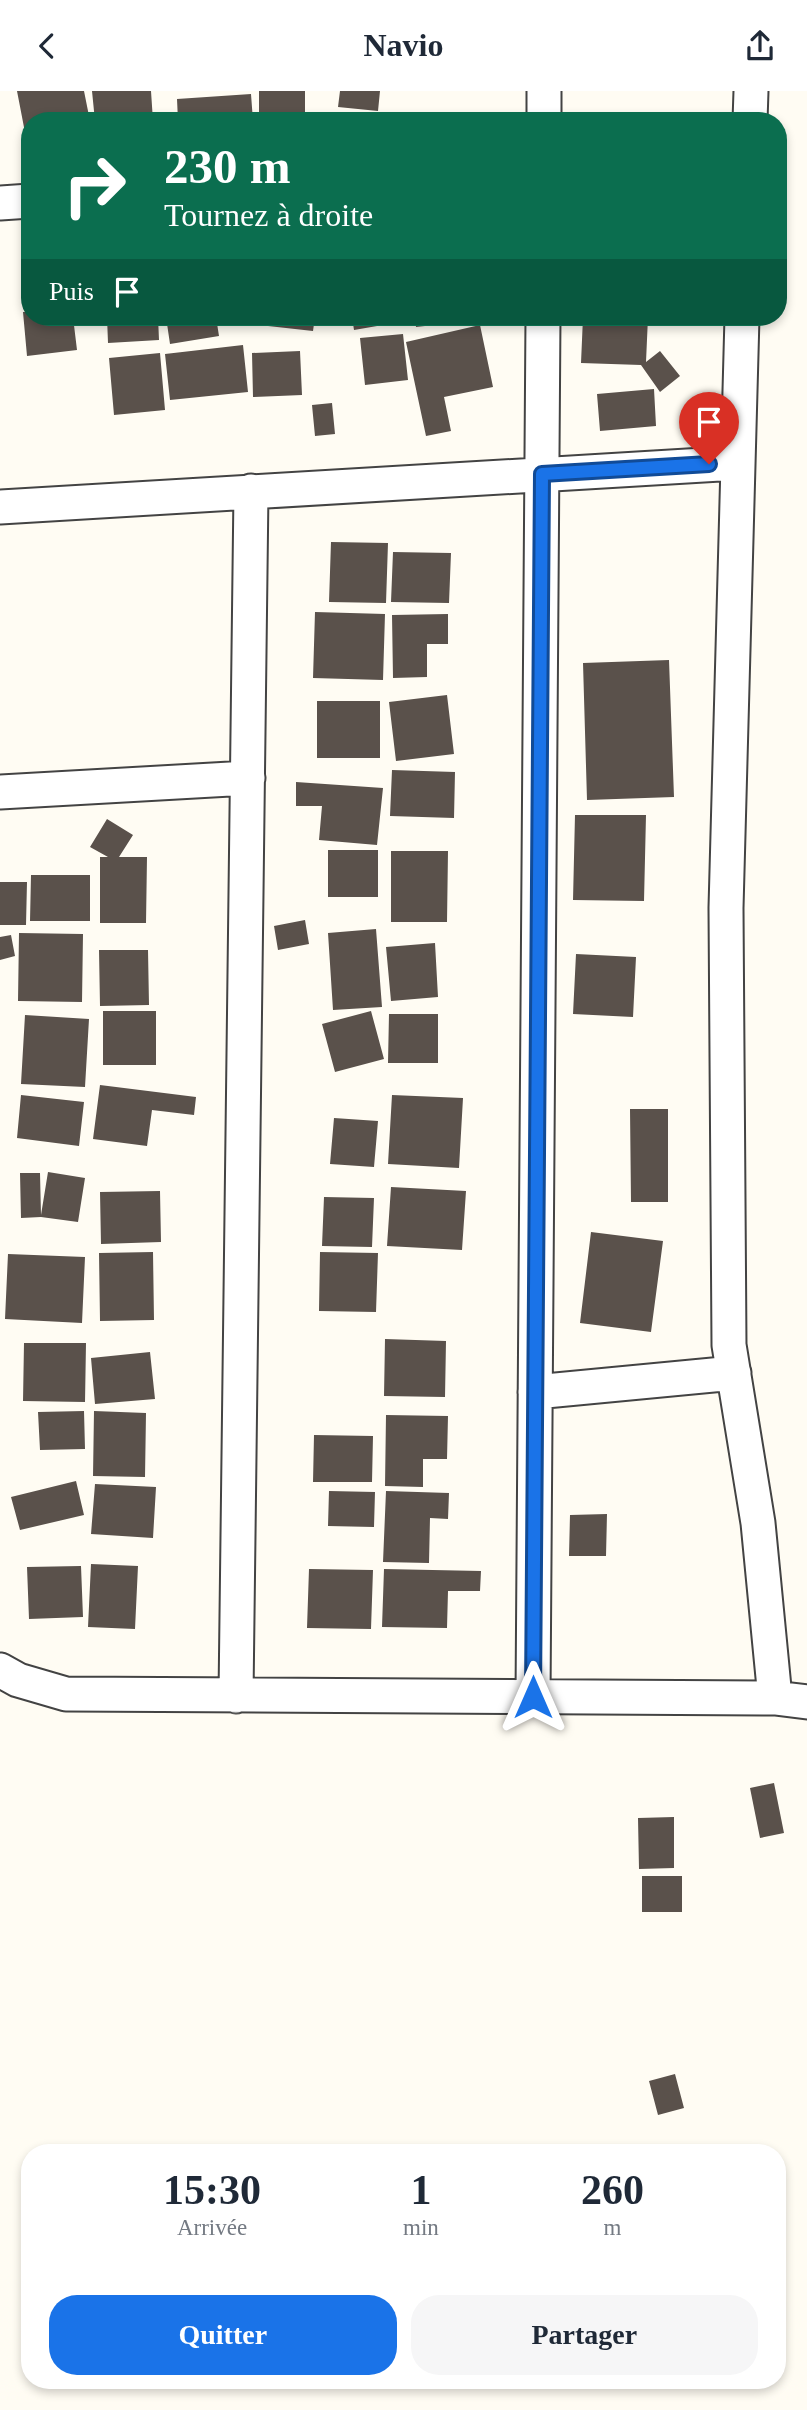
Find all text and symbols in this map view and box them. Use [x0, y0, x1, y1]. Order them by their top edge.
icon: back [28, 27, 66, 65]
text: Navio [364, 27, 444, 63]
icon: share [741, 27, 779, 65]
text: 230 m [164, 139, 291, 194]
icon: right [49, 140, 140, 231]
text: Tournez à droite [164, 197, 373, 233]
icon: arrive [108, 273, 146, 311]
text: Puis [49, 277, 94, 306]
pin [679, 392, 739, 464]
icon: arrive [690, 403, 728, 441]
position arrow [496, 1660, 570, 1734]
text: 15:30 [163, 2167, 261, 2213]
text: 1 [410, 2167, 431, 2213]
text: 260 [581, 2167, 644, 2213]
text: Arrivée [177, 2215, 247, 2240]
text: min [403, 2215, 439, 2240]
text: m [603, 2215, 621, 2240]
button: Quitter [49, 2295, 397, 2375]
button: Partager [411, 2295, 758, 2375]

